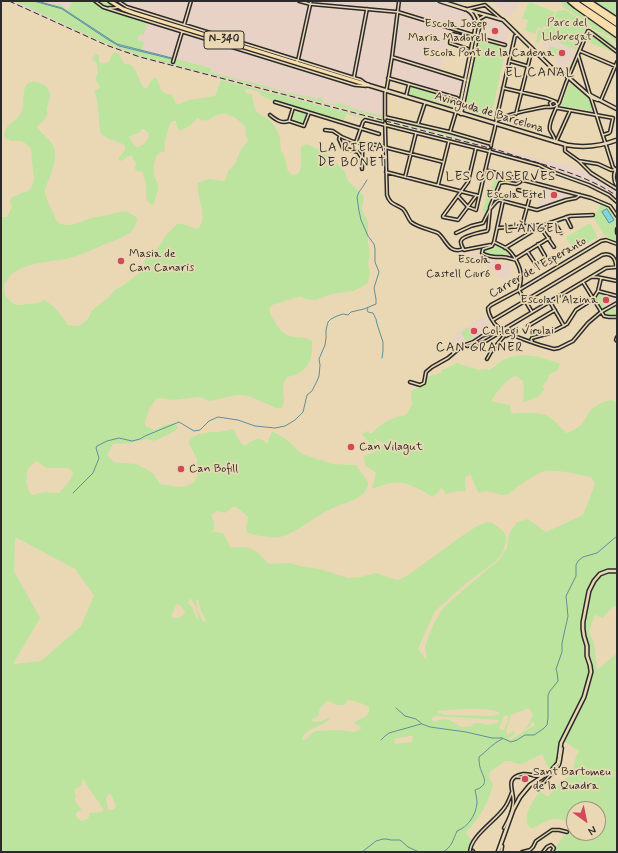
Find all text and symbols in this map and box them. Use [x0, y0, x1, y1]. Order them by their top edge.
park label: Parc del Llobregat [542, 16, 592, 44]
place label: Escola Josep Maria Madorell [408, 17, 487, 45]
marker: Escola Josep Maria Madorell [490, 26, 500, 36]
road number: N-340 [204, 31, 244, 49]
place label: Escola Pont de la Cadena [423, 46, 554, 60]
marker: Escola Pont de la Cadena [557, 48, 567, 58]
district label: EL CANAL [505, 65, 575, 81]
street label: Avinguda de Barcelona [433, 90, 545, 136]
district label: LA RIERA DE BONET [316, 140, 388, 171]
district label: LES CONSERVES [445, 169, 557, 185]
place label: Escola Estel [486, 188, 546, 202]
marker: Escola Estel [549, 190, 559, 200]
district label: L'ÀNGEL [505, 221, 563, 237]
street label: Carrer de l'Esperanto [487, 234, 589, 302]
place label: Masia de Can Canaris [129, 247, 194, 275]
place label: Escola Castell Ciuró [426, 253, 490, 281]
marker: Masia de Can Canaris [116, 256, 126, 266]
marker: Escola Castell Ciuró [493, 262, 503, 272]
place label: Escola l'Alzina [521, 293, 598, 307]
marker: Escola l'Alzina [601, 295, 611, 305]
place label: Col·legi Virolai [482, 324, 554, 338]
marker: Col·legi Virolai [469, 326, 479, 336]
district label: CAN GRANER [435, 340, 525, 356]
place label: Can Vilagut [359, 440, 423, 454]
marker: Can Vilagut [346, 442, 356, 452]
place label: Can Bofill [189, 462, 238, 476]
marker: Can Bofill [176, 464, 186, 474]
place label: Sant Bartomeu de la Quadra [533, 765, 611, 793]
marker: Sant Bartomeu de la Quadra [520, 774, 530, 784]
north arrow [566, 801, 606, 841]
text: N [585, 822, 599, 838]

